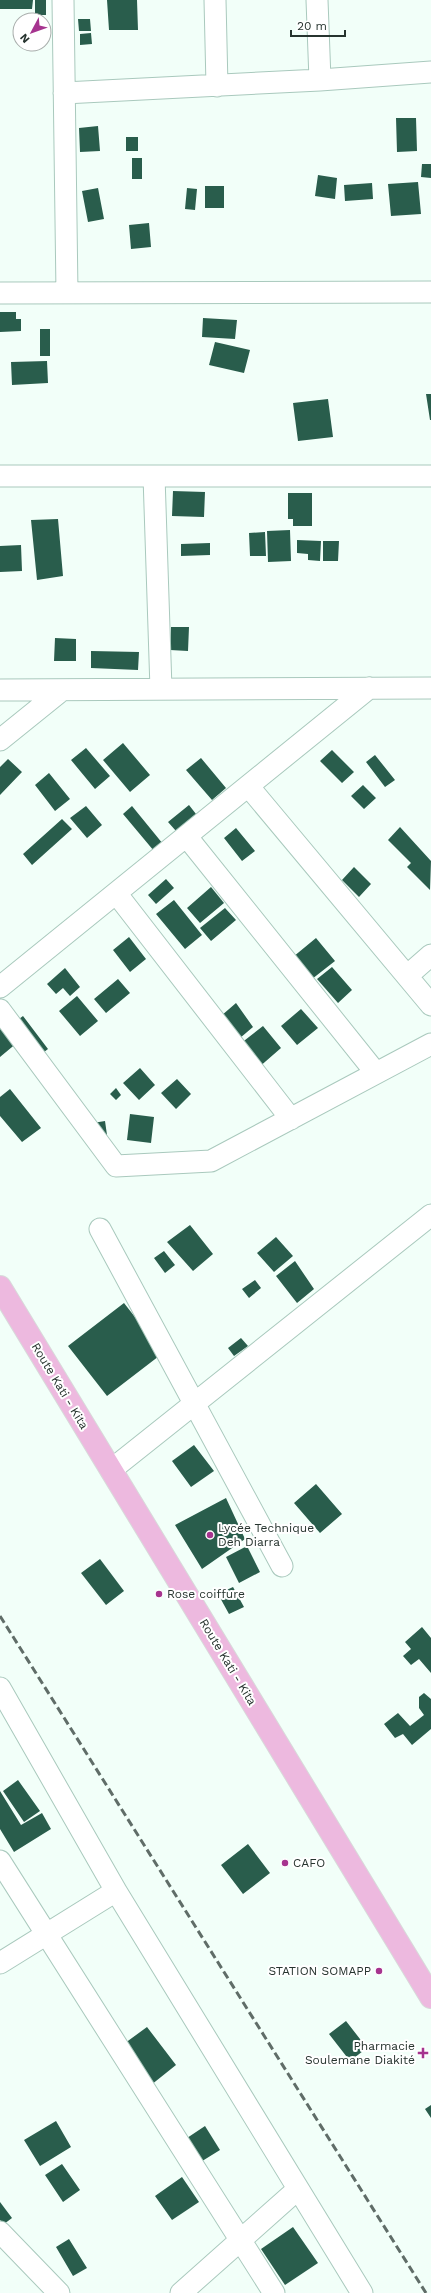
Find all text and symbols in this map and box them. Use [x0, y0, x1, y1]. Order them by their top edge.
north arrow [12, 12, 52, 52]
scale bar [291, 12, 345, 38]
text: 20 m [297, 19, 327, 33]
text: N [17, 31, 32, 46]
street label: Route Kati - Kita [29, 1340, 91, 1432]
place label: Lycée Technique Deh Diarra [218, 1521, 314, 1549]
marker: Lycée Technique Deh Diarra [205, 1530, 215, 1540]
place label: Rose coiffure [167, 1587, 245, 1601]
marker: Rose coiffure [154, 1589, 164, 1599]
street label: Route Kati - Kita [197, 1616, 259, 1708]
place label: CAFO [293, 1856, 325, 1870]
marker: CAFO [280, 1858, 290, 1868]
place label: STATION SOMAPP [269, 1964, 371, 1978]
marker: STATION SOMAPP [374, 1966, 384, 1976]
place label: Pharmacie Soulemane Diakité [305, 2039, 415, 2067]
marker: Pharmacie Soulemane Diakité [418, 2048, 428, 2058]

